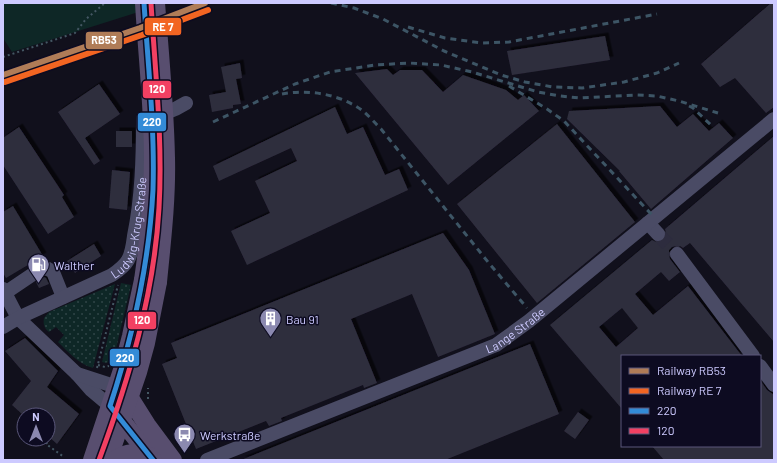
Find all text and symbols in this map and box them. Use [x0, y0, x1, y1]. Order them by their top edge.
line badge: RE 7 [144, 17, 182, 36]
text: RE 7 [153, 20, 174, 33]
line badge: RB53 [85, 31, 123, 50]
text: RB53 [91, 33, 117, 46]
line badge: 120 [142, 80, 172, 99]
text: 120 [149, 82, 165, 95]
line badge: 220 [137, 112, 167, 132]
text: 220 [143, 115, 161, 128]
street label: Ludwig-Krug-Straße [108, 176, 149, 281]
fuel station icon: Walther [25, 252, 51, 285]
place label: Walther [54, 258, 95, 272]
street label: Lange Straße [483, 304, 547, 356]
building icon: Bau 91 [258, 306, 284, 339]
line badge: 120 [127, 311, 157, 330]
place label: Bau 91 [286, 312, 319, 326]
text: 120 [134, 313, 150, 326]
line badge: 220 [109, 348, 140, 367]
text: 220 [116, 351, 134, 364]
legend [621, 355, 761, 447]
text: Railway RB53 [657, 363, 726, 377]
text: Railway RE 7 [657, 383, 722, 397]
text: 220 [657, 403, 677, 417]
north arrow [16, 407, 56, 447]
text: N [32, 410, 40, 423]
bus stop icon: Werkstraße [171, 422, 197, 455]
text: 120 [657, 423, 674, 437]
place label: Werkstraße [200, 428, 260, 442]

